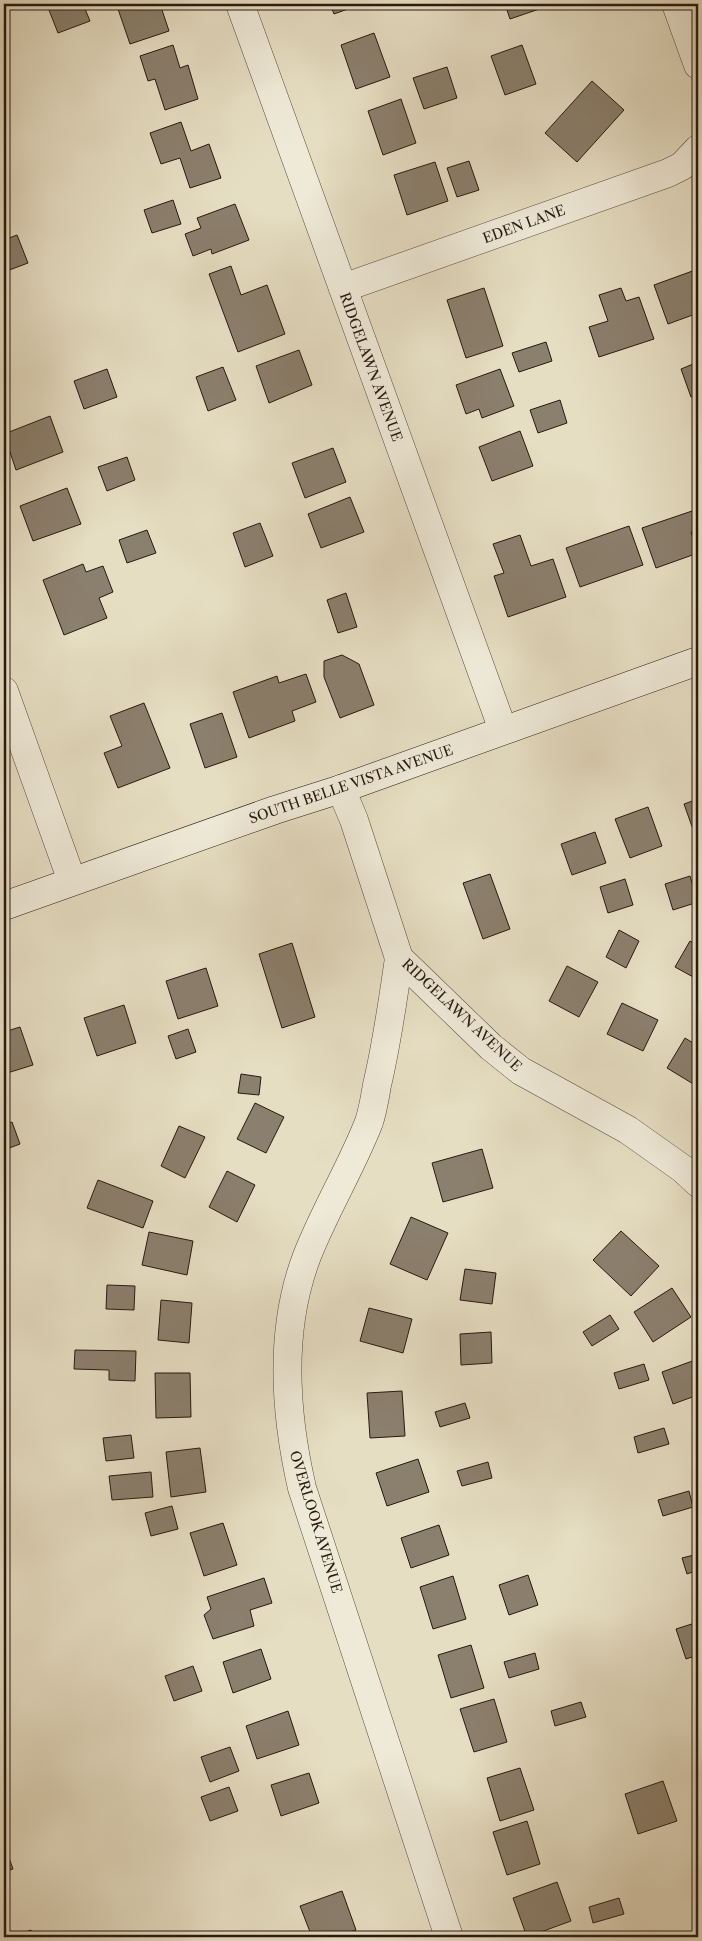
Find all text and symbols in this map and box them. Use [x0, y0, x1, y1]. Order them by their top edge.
street label: EDEN LANE [480, 201, 568, 247]
street label: RIDGELAWN AVENUE [336, 290, 406, 444]
street label: SOUTH BELLE VISTA AVENUE [247, 741, 455, 827]
street label: RIDGELAWN AVENUE [398, 955, 526, 1075]
street label: OVERLOOK AVENUE [286, 1449, 346, 1595]

